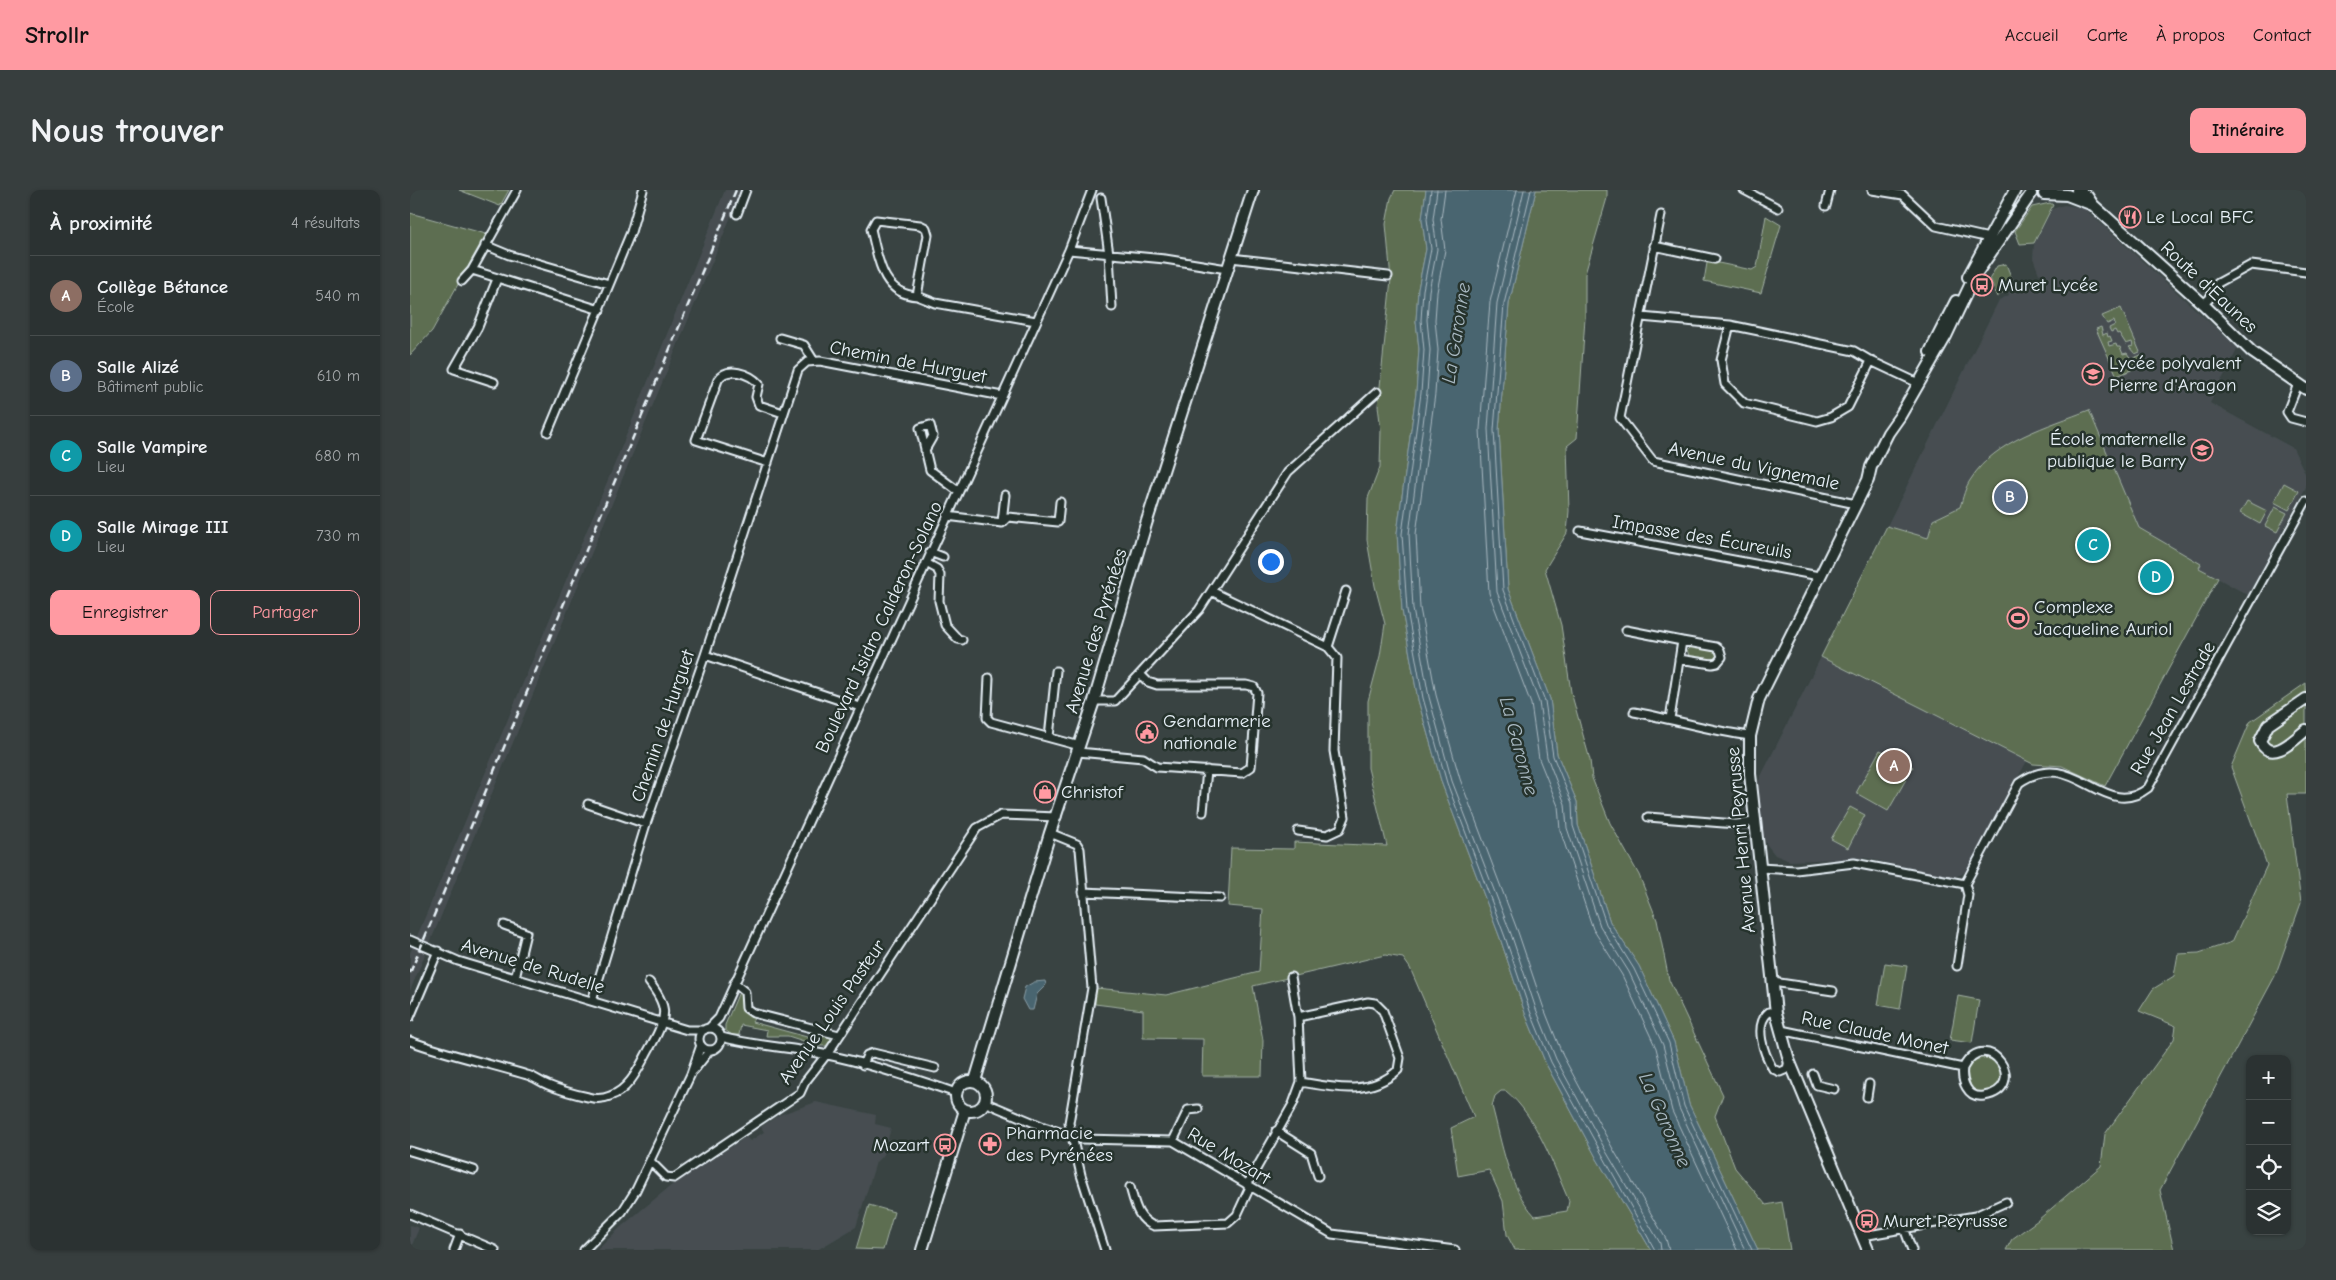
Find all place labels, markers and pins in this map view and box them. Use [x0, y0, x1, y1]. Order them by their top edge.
restaurant icon: Le Local BFC [2118, 205, 2142, 229]
place label: Le Local BFC [2146, 206, 2254, 228]
bus stop icon: Muret Lycée [1970, 273, 1994, 297]
place label: Muret Lycée [1998, 274, 2098, 296]
place label: Lycée polyvalent Pierre d'Aragon [2109, 352, 2242, 396]
school or university icon: Lycée polyvalent Pierre d'Aragon [2081, 362, 2105, 386]
place label: École maternelle publique le Barry [2047, 428, 2186, 472]
school or university icon: École maternelle publique le Barry [2190, 438, 2214, 462]
pin: B [1994, 478, 2026, 516]
pin: C [2077, 526, 2109, 564]
pin: D [2140, 558, 2172, 596]
place label: Complexe Jacqueline Auriol [2034, 596, 2172, 640]
sports icon: Complexe Jacqueline Auriol [2006, 606, 2030, 630]
place label: Gendarmerie nationale [1163, 710, 1271, 754]
public building icon: Gendarmerie nationale [1135, 720, 1159, 744]
pin: A [1878, 747, 1910, 785]
shop icon: Christof [1033, 780, 1057, 804]
place label: Christof [1061, 781, 1124, 803]
place label: Pharmacie des Pyrénées [1006, 1122, 1113, 1166]
pharmacy icon: Pharmacie des Pyrénées [978, 1132, 1002, 1156]
bus stop icon: Mozart [933, 1133, 957, 1157]
place label: Mozart [873, 1134, 930, 1156]
bus stop icon: Muret Peyrusse [1855, 1209, 1879, 1233]
place label: Muret Peyrusse [1883, 1210, 2008, 1232]

